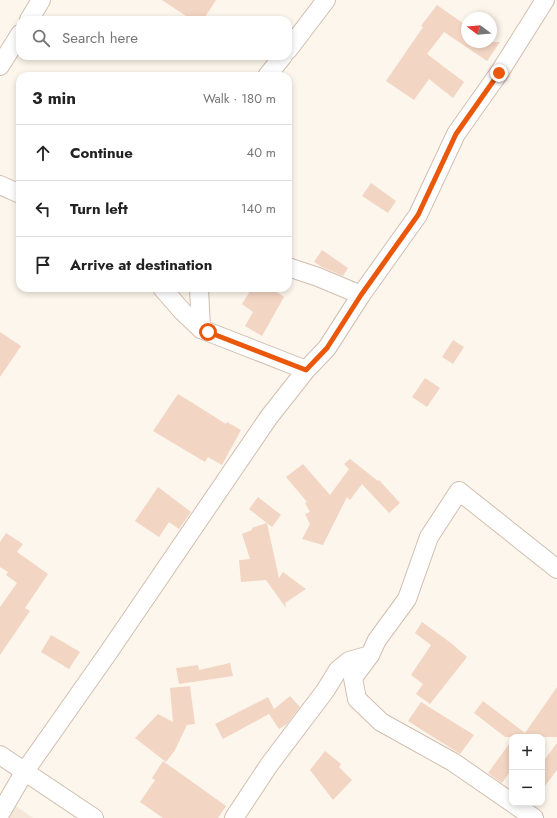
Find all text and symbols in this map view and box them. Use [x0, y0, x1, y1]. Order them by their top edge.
north arrow [461, 12, 497, 48]
search box [16, 16, 292, 60]
icon: search [30, 27, 52, 49]
text: Search here [62, 27, 138, 49]
route end [490, 64, 508, 82]
text: 3 min [32, 86, 76, 110]
text: Walk · 180 m [203, 89, 276, 108]
icon: ahead [32, 142, 54, 164]
text: Continue [70, 142, 133, 164]
text: 40 m [247, 143, 276, 162]
icon: left [32, 198, 54, 220]
text: Turn left [70, 198, 128, 220]
text: 140 m [241, 199, 276, 218]
icon: arrive [32, 254, 54, 276]
text: Arrive at destination [70, 254, 212, 276]
route start [199, 323, 217, 341]
map controls [509, 734, 545, 806]
button: + [509, 734, 545, 770]
button: − [509, 770, 545, 806]

